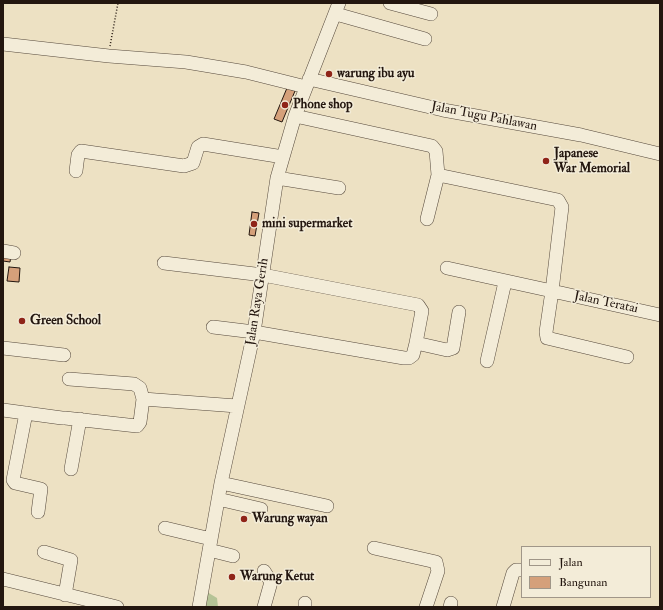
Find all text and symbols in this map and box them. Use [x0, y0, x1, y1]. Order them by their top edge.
place label: warung ibu ayu [337, 66, 415, 82]
marker: warung ibu ayu [324, 69, 334, 79]
place label: Phone shop [293, 97, 353, 113]
street label: Jalan Tugu Pahlawan [430, 99, 538, 135]
marker: Phone shop [280, 100, 290, 110]
place label: Japanese War Memorial [554, 146, 630, 177]
marker: Japanese War Memorial [541, 156, 551, 166]
place label: mini supermarket [262, 216, 352, 232]
marker: mini supermarket [249, 219, 259, 229]
street label: Jalan Raya Gerih [243, 257, 273, 347]
street label: Jalan Teratai [573, 289, 639, 317]
place label: Green School [30, 313, 101, 329]
marker: Green School [17, 316, 27, 326]
place label: Warung wayan [252, 511, 328, 527]
marker: Warung wayan [239, 514, 249, 524]
legend [521, 546, 651, 598]
text: Jalan [559, 555, 583, 570]
place label: Warung Ketut [240, 569, 314, 585]
marker: Warung Ketut [227, 572, 237, 582]
text: Bangunan [559, 575, 608, 590]

